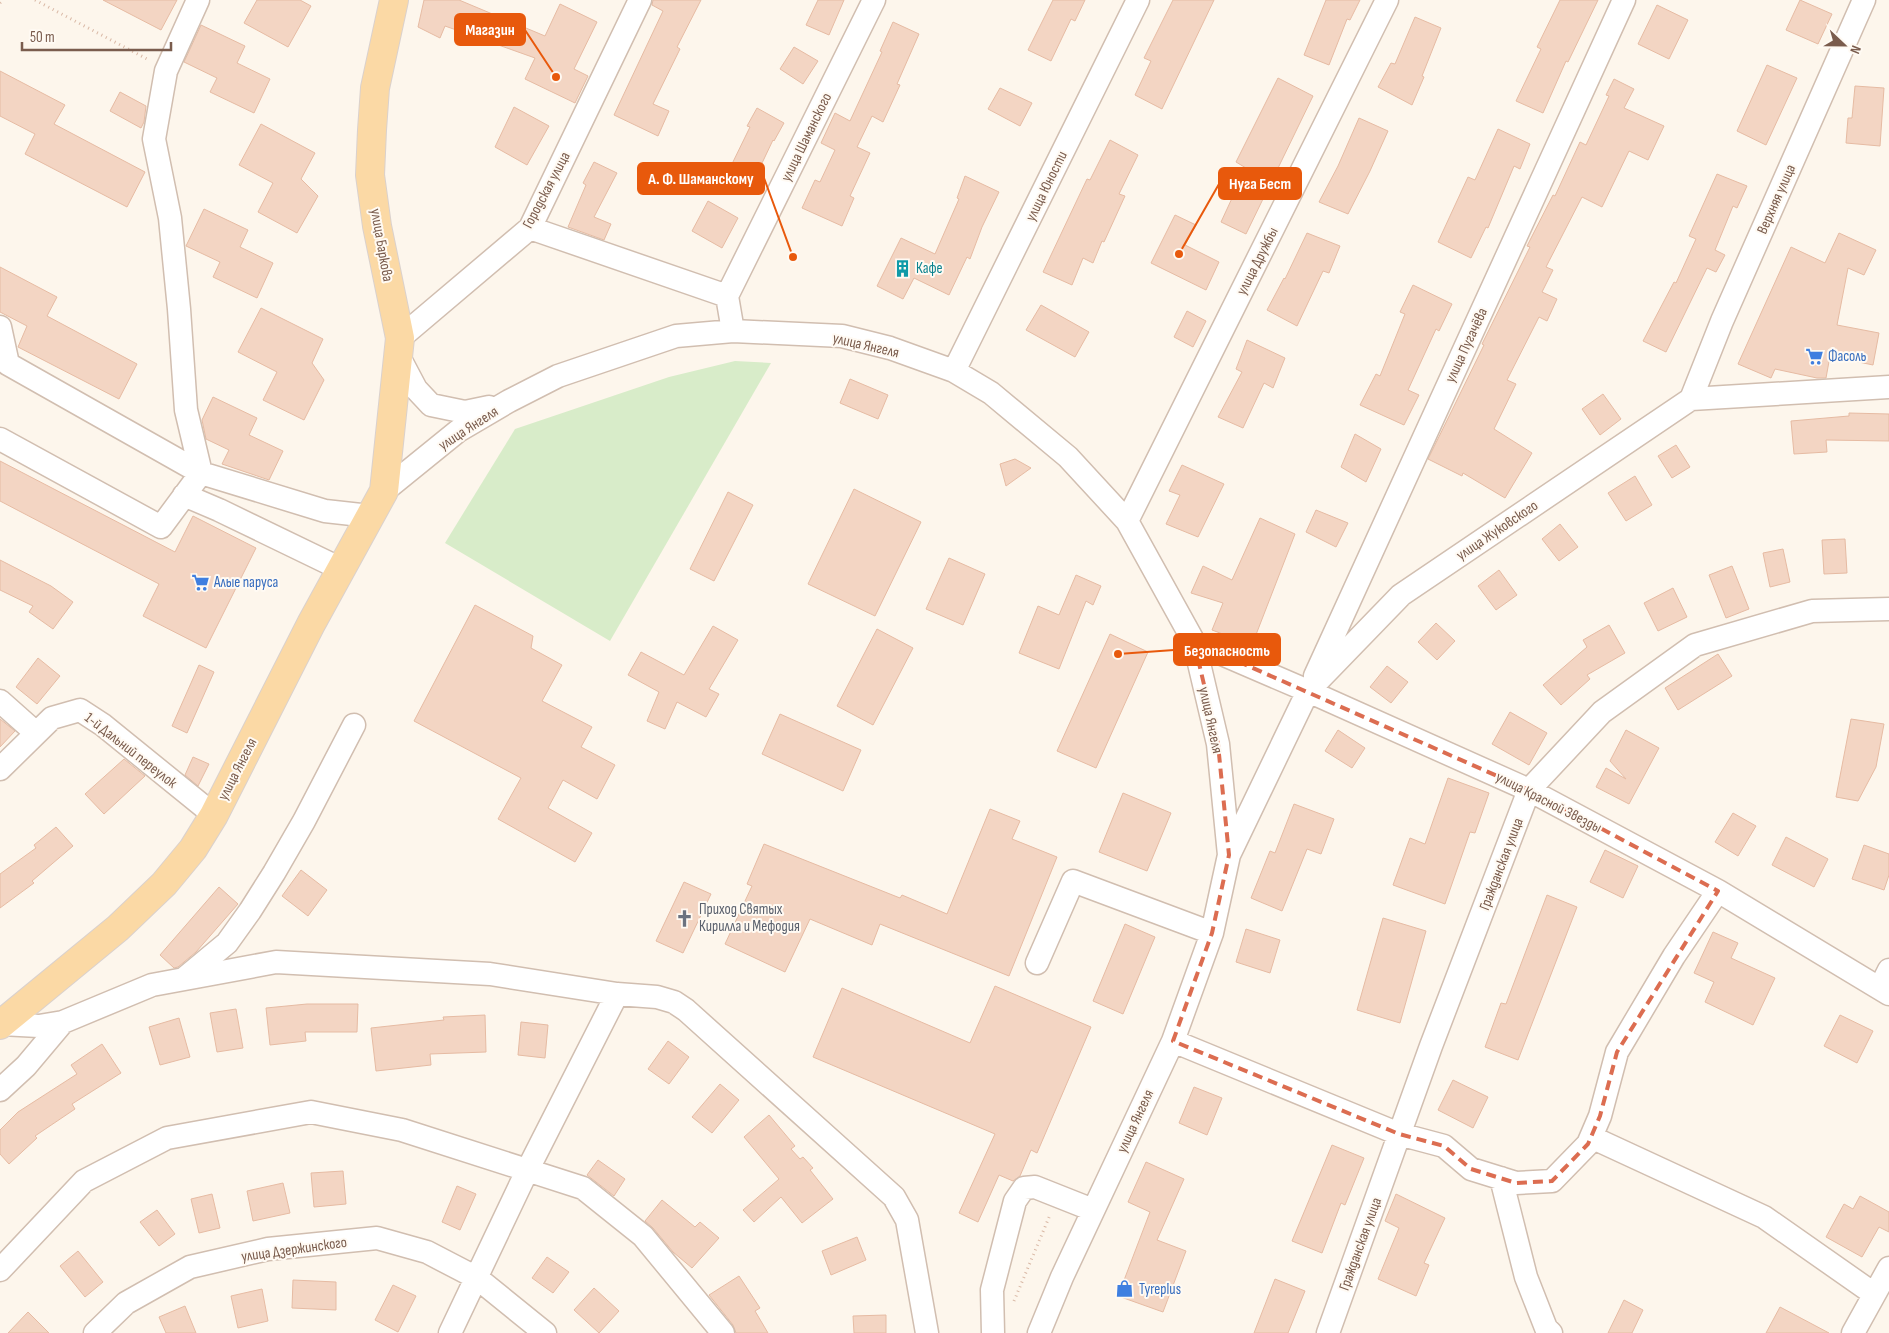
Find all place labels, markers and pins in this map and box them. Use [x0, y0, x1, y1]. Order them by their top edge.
callout: Магазин [455, 14, 525, 45]
callout: А. Ф. Шаманскому [638, 163, 764, 194]
callout: Нуга Бест [1219, 168, 1301, 199]
building icon: Кафе [892, 258, 912, 278]
place label: Кафе [916, 259, 943, 278]
supermarket icon: Фасоль [1804, 346, 1824, 366]
place label: Фасоль [1828, 347, 1867, 366]
supermarket icon: Алые паруса [190, 572, 210, 592]
place label: Алые паруса [213, 573, 278, 592]
callout: Безопасность [1174, 634, 1280, 665]
place label: Приход Святых Кирилла и Мефодия [699, 900, 800, 936]
church icon: Приход Святых Кирилла и Мефодия [675, 908, 695, 928]
shop icon: Tyreplus [1115, 1279, 1135, 1299]
place label: Tyreplus [1139, 1280, 1181, 1299]

